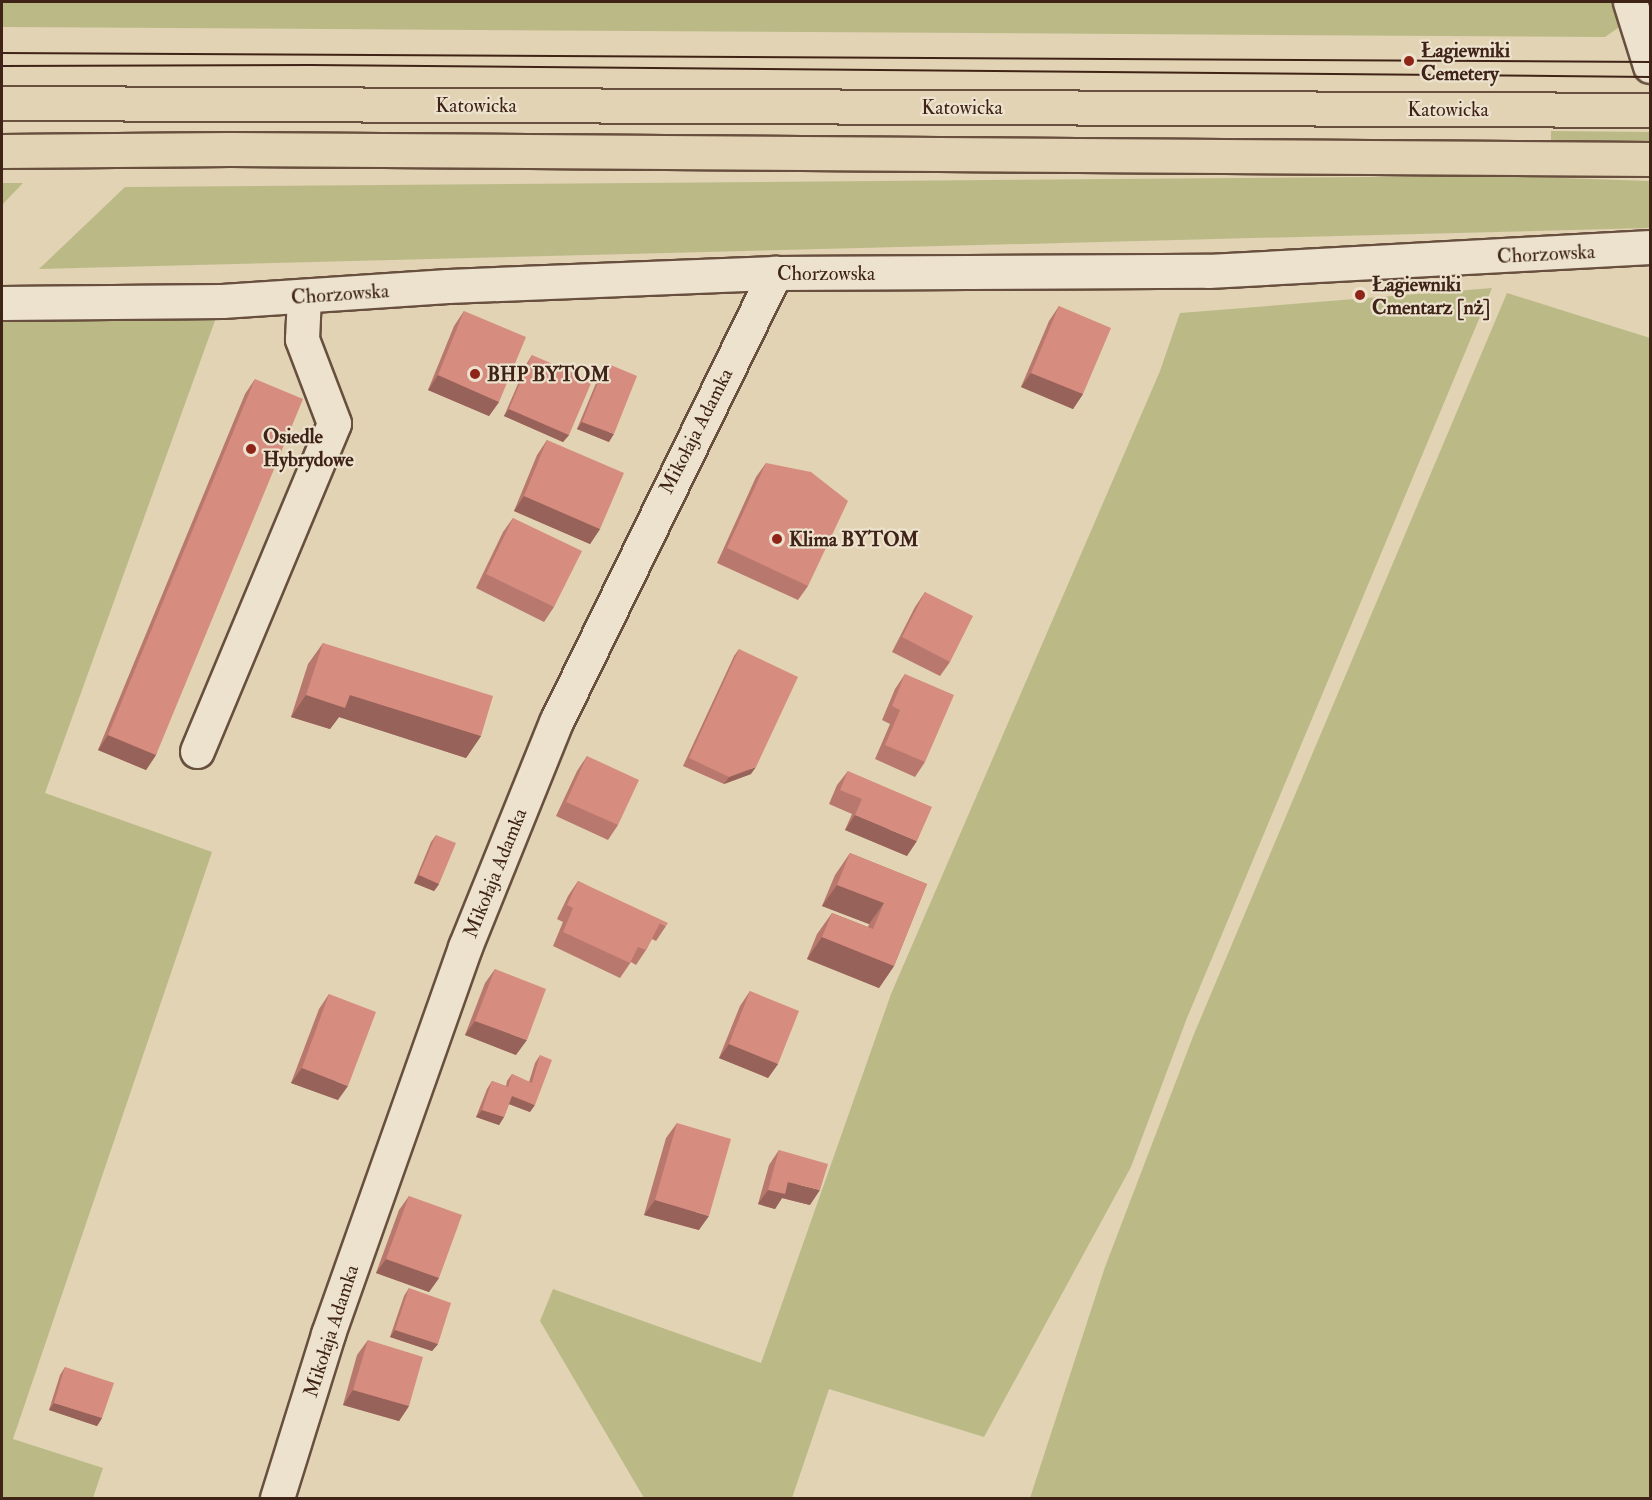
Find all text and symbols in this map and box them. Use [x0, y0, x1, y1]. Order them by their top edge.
place label: Łagiewniki Cemetery [1421, 38, 1510, 85]
marker: Łagiewniki Cemetery [1402, 54, 1416, 68]
street label: Katowicka [435, 93, 517, 117]
street label: Katowicka [921, 95, 1003, 119]
street label: Katowicka [1407, 97, 1489, 121]
street label: Chorzowska [1496, 239, 1596, 269]
street label: Chorzowska [777, 261, 875, 285]
place label: Łagiewniki Cmentarz [nż] [1372, 272, 1490, 319]
street label: Chorzowska [290, 279, 390, 309]
marker: Łagiewniki Cmentarz [nż] [1353, 288, 1367, 302]
place label: BHP BYTOM [487, 362, 609, 386]
street label: Mikołaja Adamka [654, 364, 738, 498]
marker: BHP BYTOM [468, 367, 482, 381]
place label: Osiedle Hybrydowe [263, 425, 354, 472]
marker: Osiedle Hybrydowe [244, 442, 258, 456]
place label: Klima BYTOM [789, 527, 919, 551]
marker: Klima BYTOM [770, 532, 784, 546]
street label: Mikołaja Adamka [458, 805, 532, 941]
street label: Mikołaja Adamka [298, 1262, 364, 1400]

